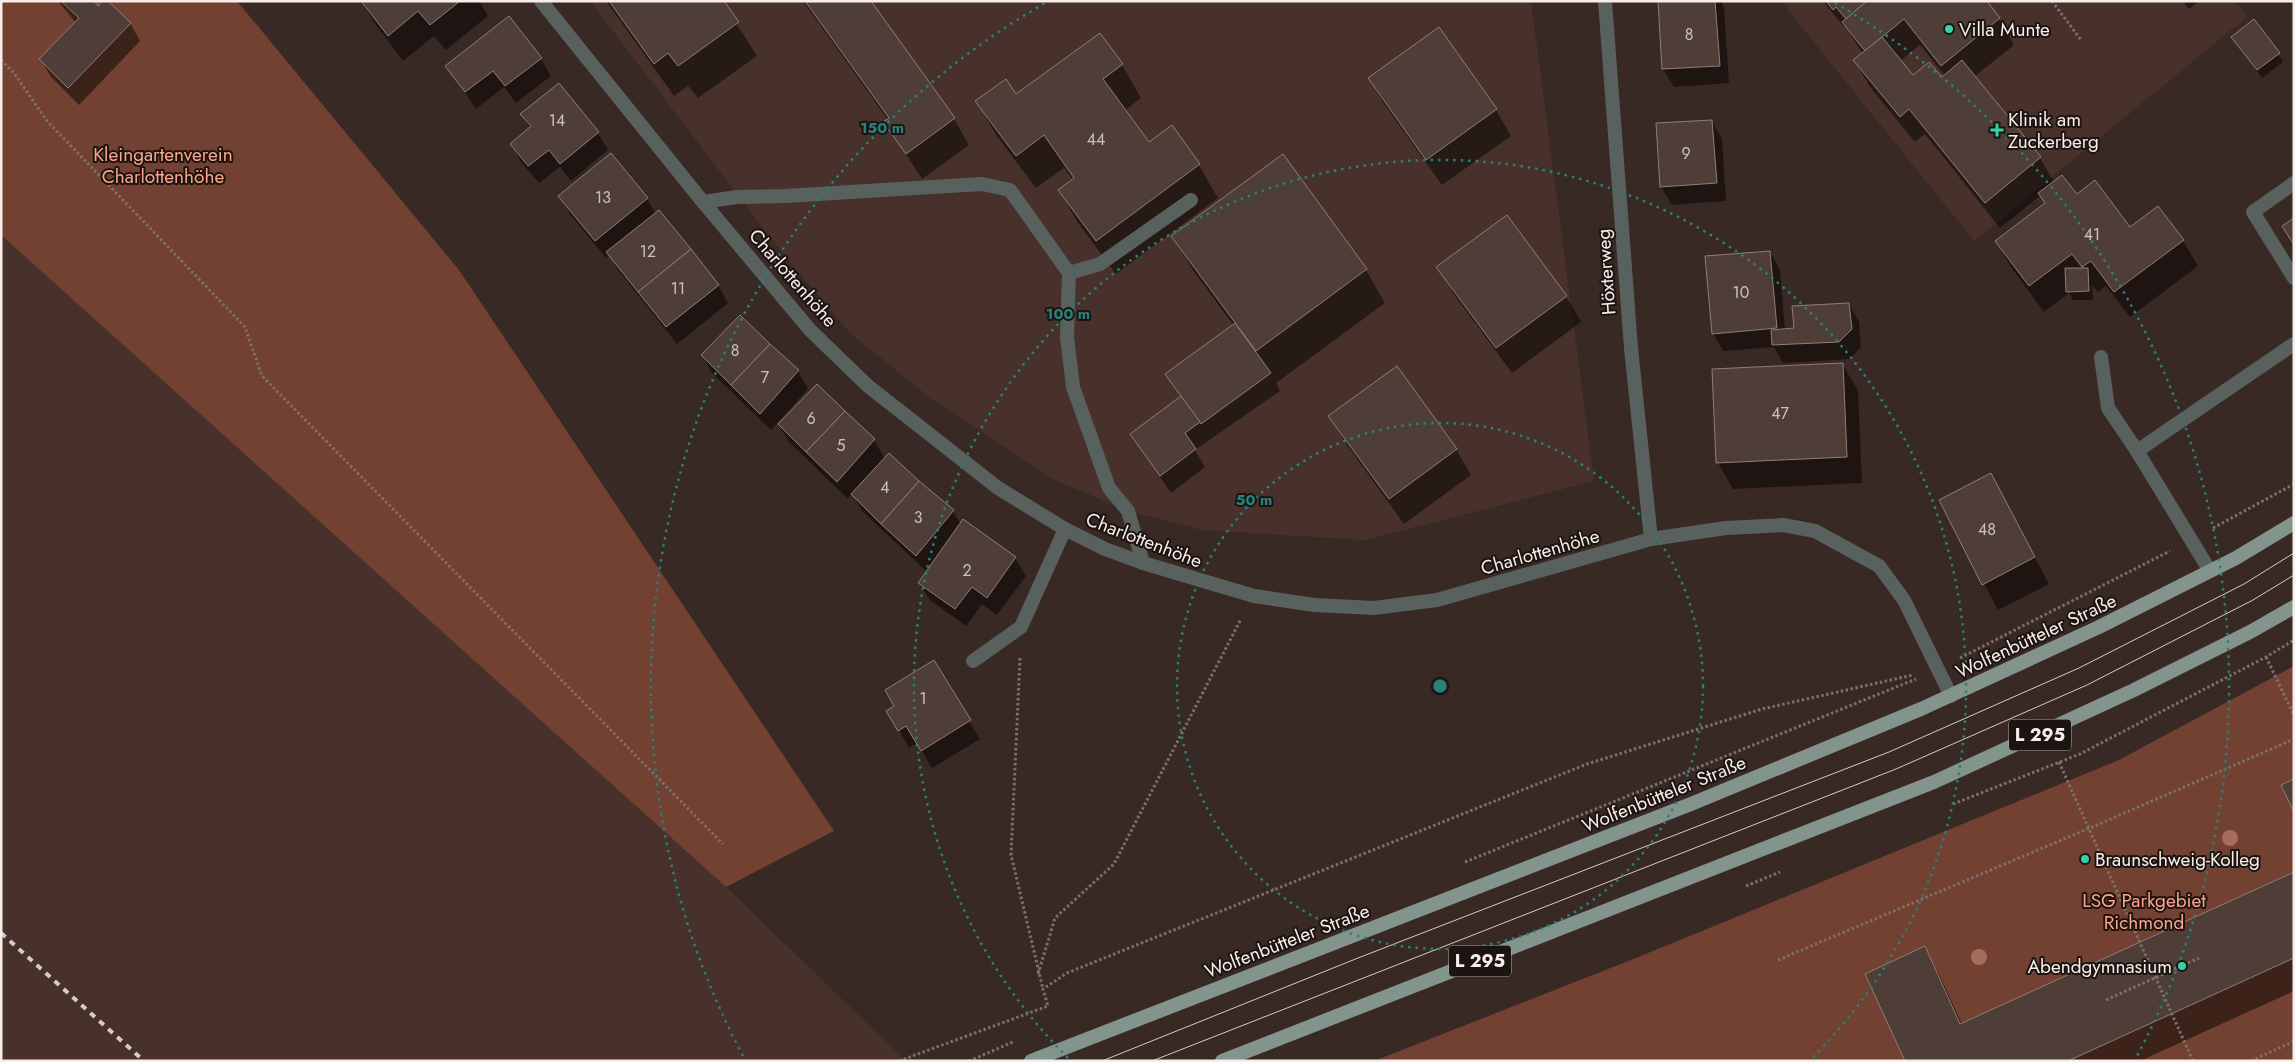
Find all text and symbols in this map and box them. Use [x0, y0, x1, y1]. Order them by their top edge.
place label: Villa Munte [1959, 16, 2050, 43]
house number: 8 [1685, 23, 1693, 46]
marker: Villa Munte [1943, 23, 1955, 35]
place label: Klinik am Zuckerberg [2008, 106, 2099, 155]
house number: 14 [549, 109, 565, 132]
text: 150 m [860, 117, 904, 139]
marker: Klinik am Zuckerberg [1990, 123, 2004, 137]
house number: 44 [1087, 128, 1105, 151]
park label: Kleingartenverein Charlottenhöhe [93, 141, 233, 190]
house number: 9 [1681, 142, 1691, 165]
house number: 13 [595, 186, 611, 209]
street label: Charlottenhöhe [743, 223, 843, 333]
house number: 41 [2084, 223, 2100, 246]
street label: Höxterweg [1590, 228, 1622, 316]
house number: 12 [640, 240, 656, 263]
house number: 11 [671, 277, 685, 300]
house number: 10 [1733, 281, 1749, 304]
text: 100 m [1046, 303, 1090, 325]
house number: 8 [731, 339, 739, 362]
house number: 7 [761, 366, 770, 389]
house number: 47 [1771, 402, 1789, 425]
house number: 6 [806, 407, 816, 430]
house number: 5 [836, 434, 846, 457]
house number: 4 [880, 476, 890, 499]
text: 50 m [1236, 489, 1272, 511]
street label: Charlottenhöhe [1082, 505, 1206, 575]
house number: 3 [914, 506, 923, 529]
house number: 48 [1978, 518, 1996, 541]
street label: Charlottenhöhe [1477, 522, 1603, 582]
house number: 2 [962, 559, 972, 582]
street label: Wolfenbütteler Straße [1951, 587, 2121, 685]
centre of rings [1431, 677, 1449, 695]
house number: 1 [919, 687, 927, 710]
road number: L 295 [2009, 720, 2071, 750]
street label: Wolfenbütteler Straße [1578, 749, 1750, 839]
place label: Braunschweig-Kolleg [2095, 846, 2260, 873]
marker: Braunschweig-Kolleg [2079, 853, 2091, 865]
park label: LSG Parkgebiet Richmond [2082, 887, 2206, 936]
street label: Wolfenbütteler Straße [1201, 897, 1373, 985]
road number: L 295 [1449, 946, 1511, 976]
place label: Abendgymnasium [2028, 953, 2172, 980]
marker: Abendgymnasium [2176, 960, 2188, 972]

